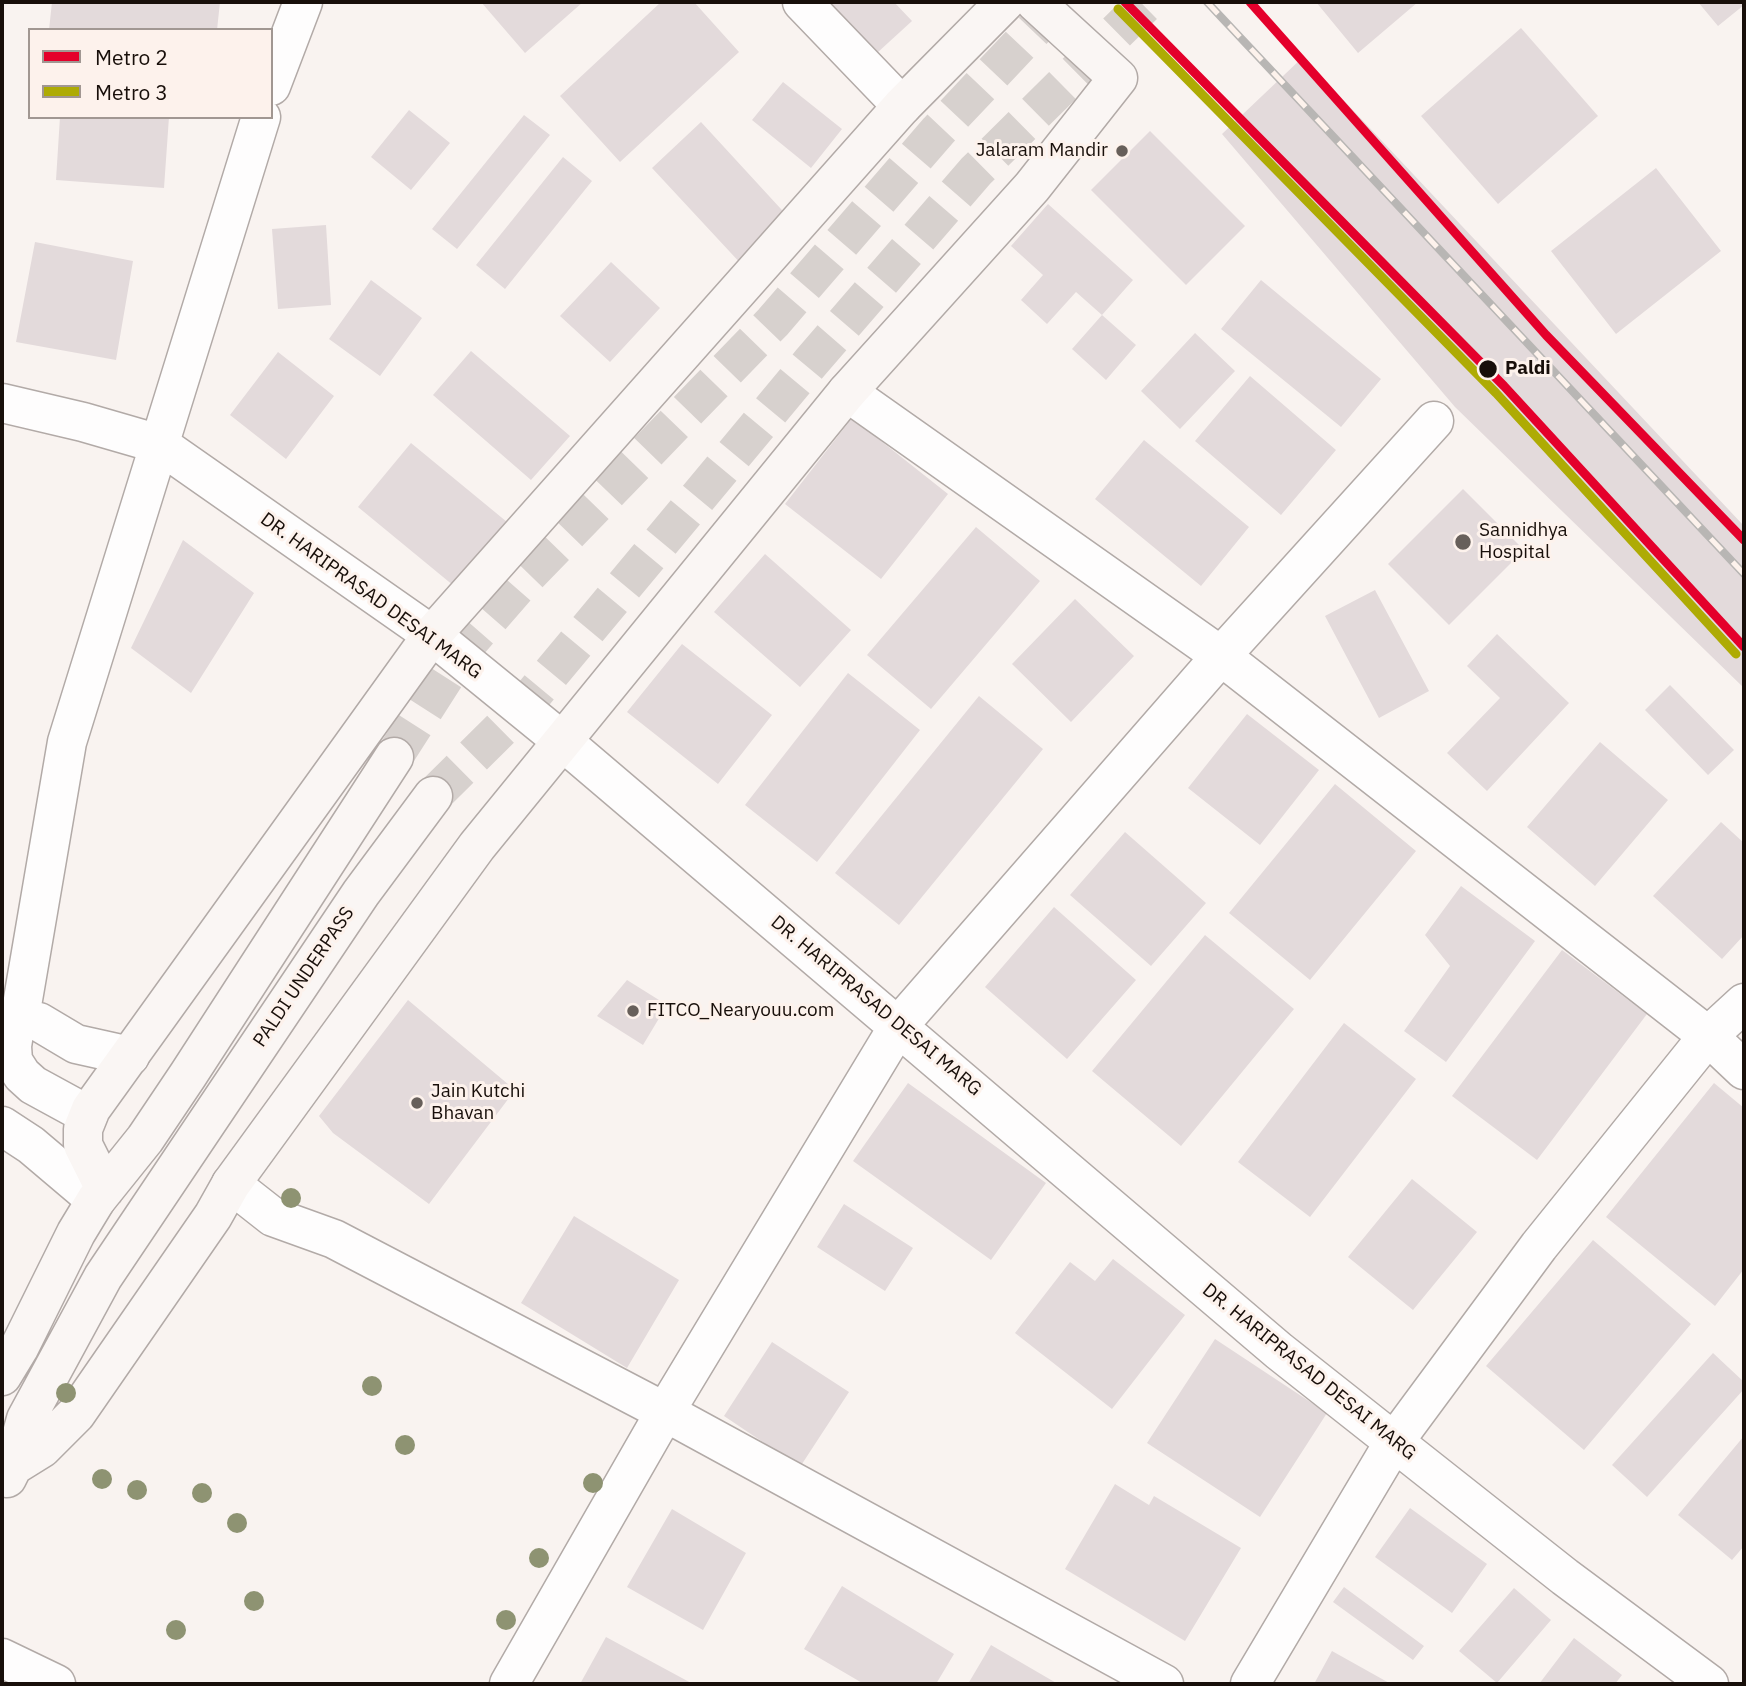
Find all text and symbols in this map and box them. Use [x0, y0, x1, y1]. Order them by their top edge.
legend [28, 28, 273, 119]
text: Metro 2 [95, 43, 168, 71]
text: Metro 3 [95, 78, 168, 106]
place label: Jalaram Mandir [976, 140, 1108, 162]
marker: Jalaram Mandir [1114, 143, 1130, 159]
marker: Paldi [1477, 358, 1499, 380]
place label: Paldi [1505, 358, 1551, 380]
street label: DR. HARIPRASAD DESAI MARG [256, 508, 486, 684]
place label: Sannidhya Hospital [1479, 520, 1568, 564]
marker: Sannidhya Hospital [1453, 532, 1473, 552]
street label: PALDI UNDERPASS [249, 903, 359, 1051]
street label: DR. HARIPRASAD DESAI MARG [766, 911, 986, 1101]
place label: FITCO_Nearyouu.com [647, 1000, 834, 1022]
marker: FITCO_Nearyouu.com [625, 1003, 641, 1019]
place label: Jain Kutchi Bhavan [431, 1081, 525, 1125]
marker: Jain Kutchi Bhavan [409, 1095, 425, 1111]
street label: DR. HARIPRASAD DESAI MARG [1198, 1279, 1420, 1465]

